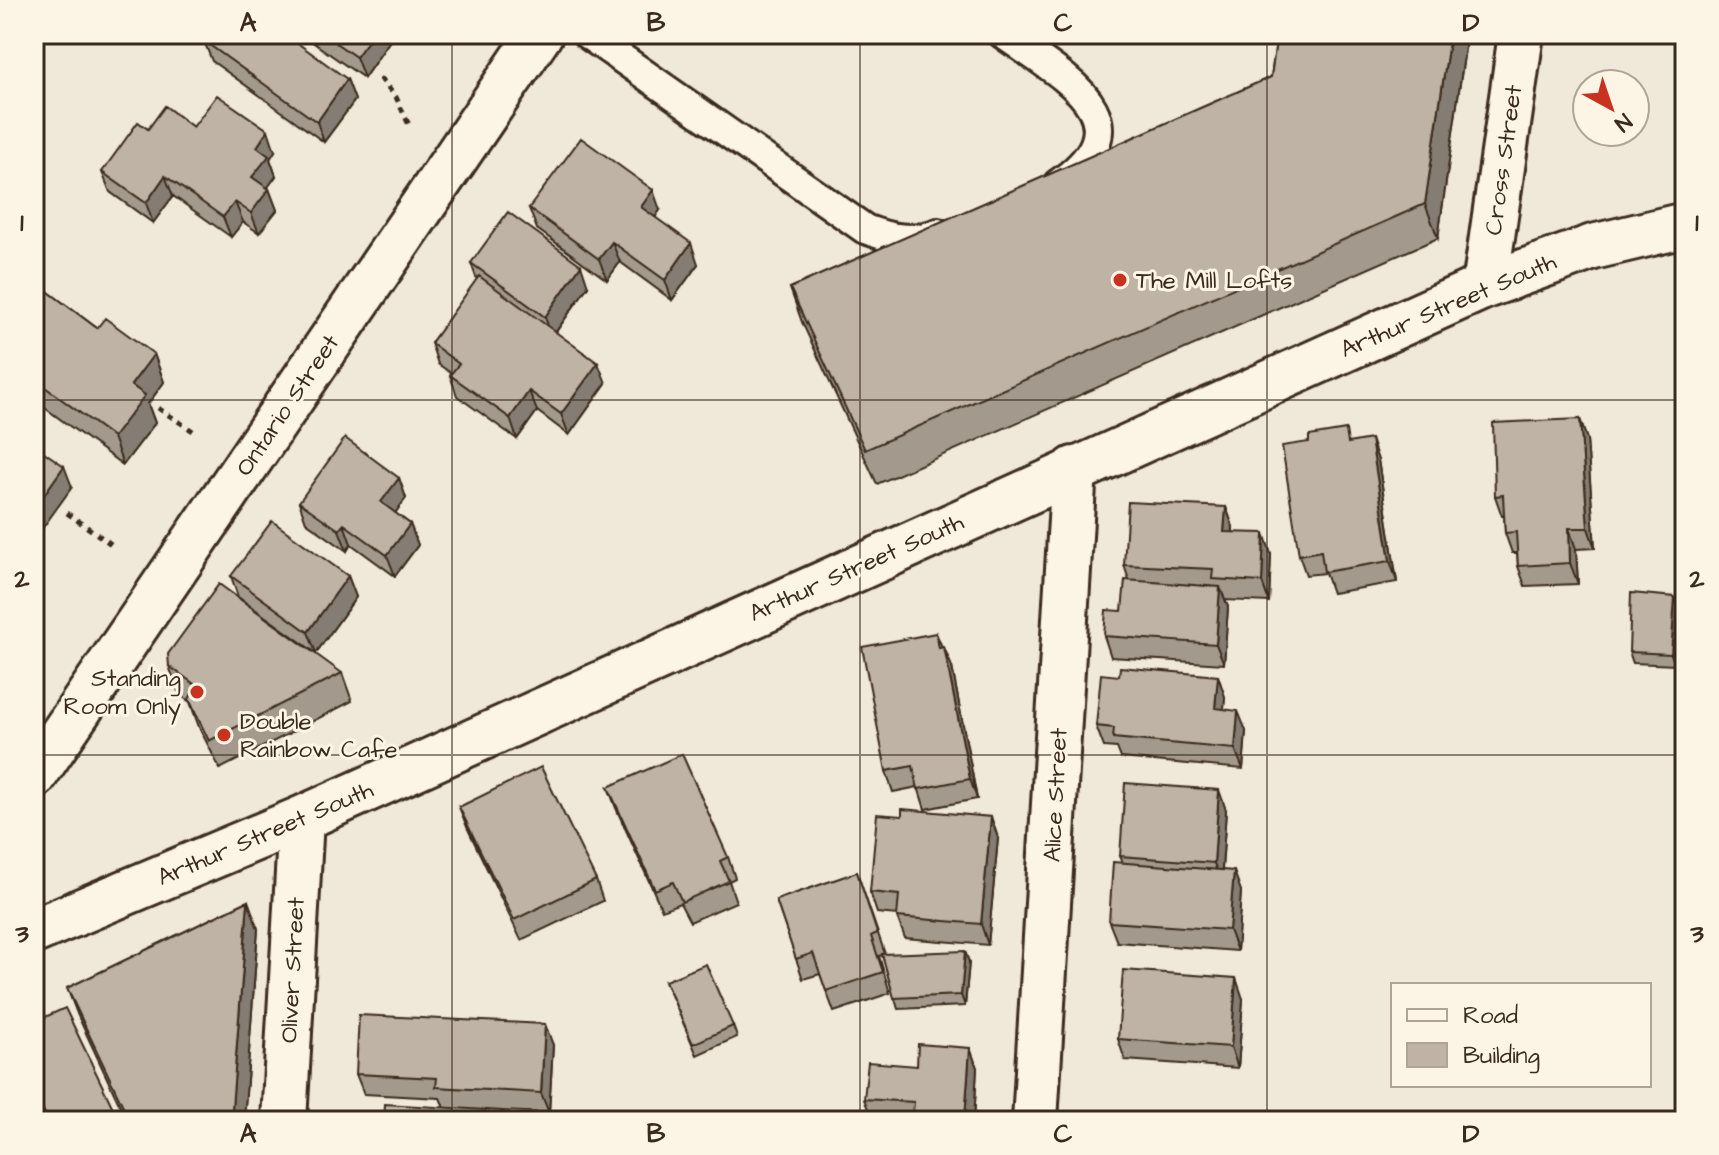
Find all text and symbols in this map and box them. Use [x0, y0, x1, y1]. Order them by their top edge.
text: A [240, 5, 257, 41]
text: B [647, 5, 666, 41]
text: C [1054, 5, 1073, 41]
text: D [1463, 5, 1480, 41]
north arrow [1571, 68, 1651, 148]
street label: Cross Street [1477, 82, 1531, 238]
text: N [1607, 106, 1638, 139]
text: 1 [20, 205, 24, 241]
text: 1 [1695, 205, 1699, 241]
street label: Arthur Street South [1335, 245, 1562, 367]
place label: The Mill Lofts [1136, 264, 1292, 298]
marker: The Mill Lofts [1111, 271, 1129, 289]
street label: Ontario Street [228, 328, 348, 483]
street label: Arthur Street South [744, 505, 969, 631]
text: 2 [14, 561, 30, 597]
text: 2 [1689, 561, 1705, 597]
place label: Standing Room Only [64, 662, 181, 725]
marker: Standing Room Only [188, 683, 206, 701]
place label: Double Rainbow Cafe [240, 705, 397, 767]
marker: Double Rainbow Cafe [215, 726, 233, 744]
street label: Alice Street [1035, 727, 1077, 863]
street label: Arthur Street South [152, 773, 379, 895]
street label: Oliver Street [272, 896, 314, 1044]
text: 3 [14, 916, 29, 952]
text: 3 [1689, 916, 1704, 952]
legend [1391, 983, 1651, 1087]
text: Road [1463, 999, 1518, 1033]
text: Building [1463, 1039, 1540, 1074]
text: A [240, 1116, 257, 1152]
text: B [647, 1116, 666, 1152]
text: C [1054, 1116, 1073, 1152]
text: D [1463, 1116, 1480, 1152]

